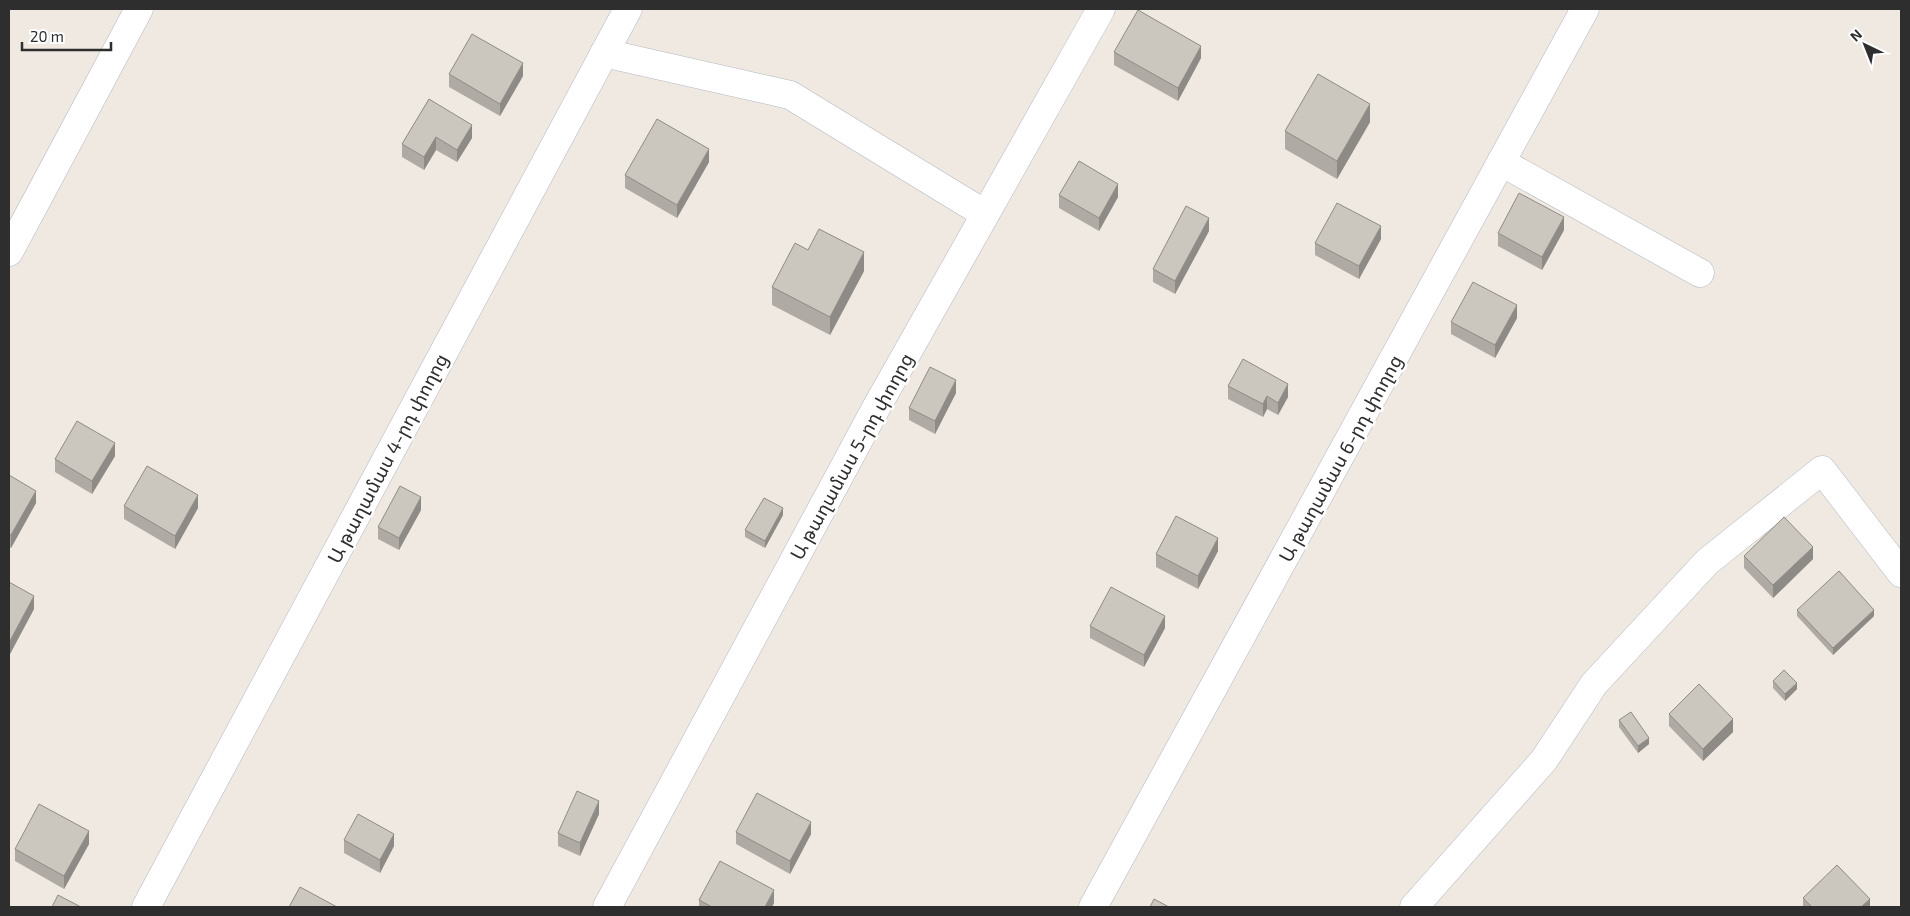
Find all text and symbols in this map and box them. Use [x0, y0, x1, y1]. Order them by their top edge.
scale bar [22, 20, 111, 52]
north arrow [1840, 20, 1890, 70]
text: N [1846, 25, 1865, 45]
text: 20 m [30, 27, 64, 45]
street label: Ա թաղամաս 4-րդ փողոց [322, 349, 453, 567]
street label: Ա թաղամաս 5-րդ փողոց [785, 349, 918, 564]
street label: Ա թաղամաս 6-րդ փողոց [1273, 350, 1408, 566]

